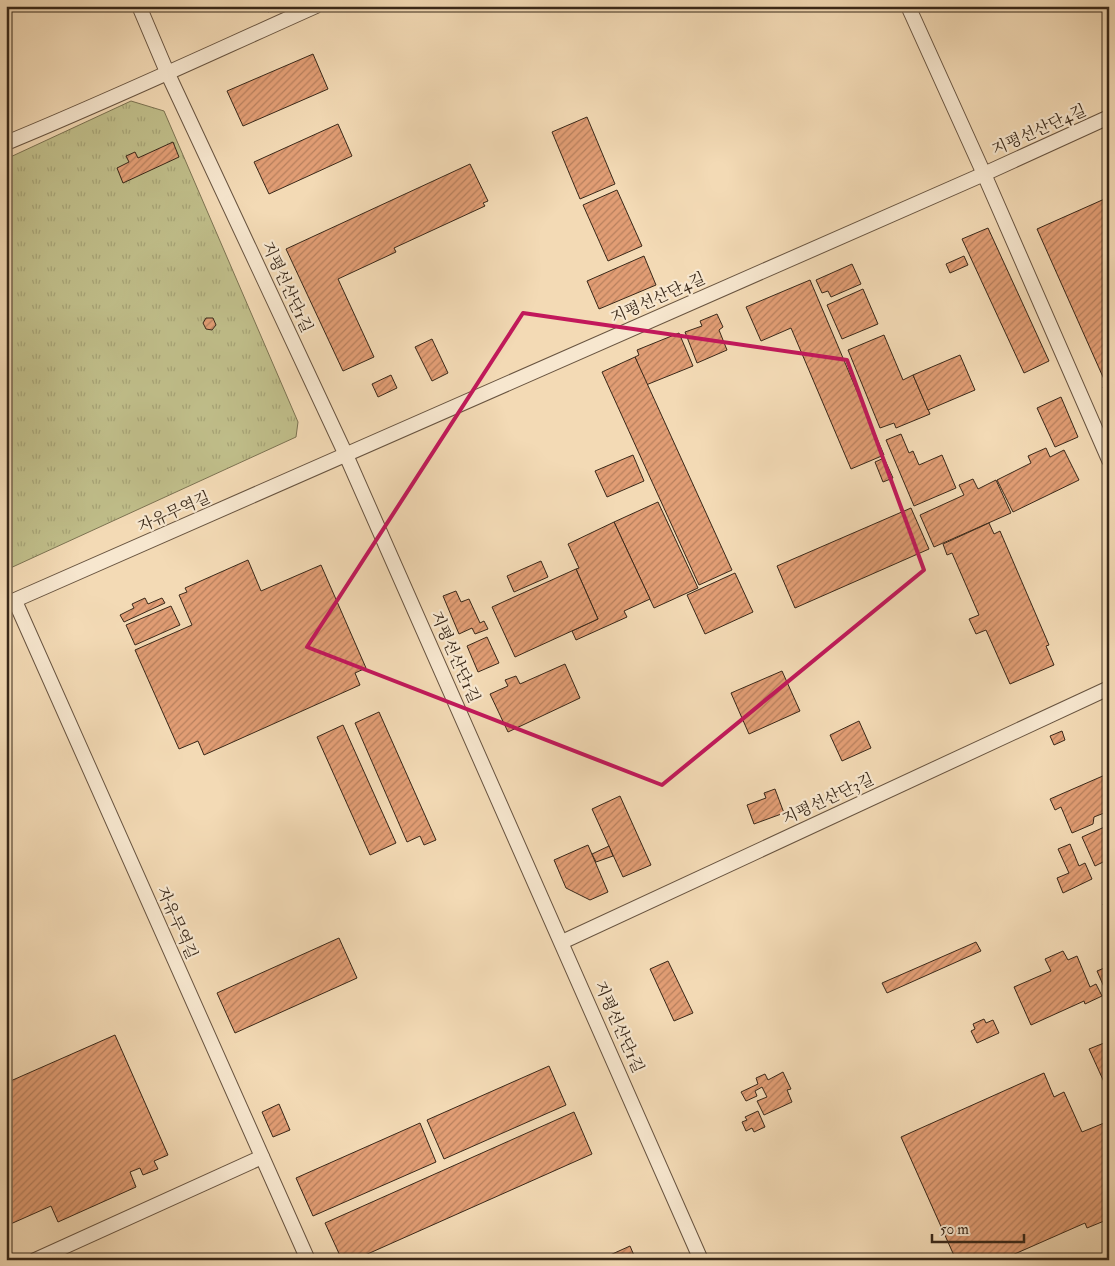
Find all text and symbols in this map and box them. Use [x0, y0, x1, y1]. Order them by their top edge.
street label: 지평선산단4길 [989, 100, 1089, 160]
street label: 지평선산단1길 [257, 238, 317, 336]
street label: 지평선산단4길 [608, 268, 708, 328]
street label: 자유무역길 [135, 487, 213, 537]
street label: 지평선산단1길 [426, 608, 484, 706]
street label: 지평선산단3길 [779, 769, 877, 829]
street label: 자유무역길 [152, 884, 202, 962]
street label: 지평선산단1길 [590, 978, 648, 1076]
scale bar [932, 1211, 1025, 1243]
text: 50 m [940, 1220, 969, 1239]

